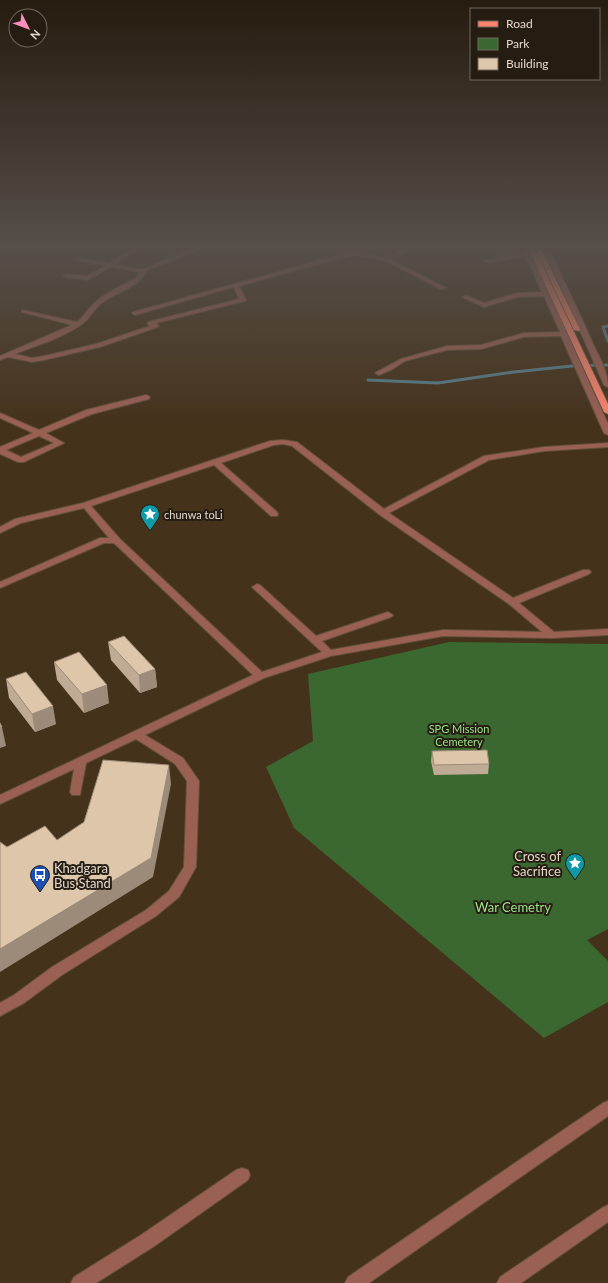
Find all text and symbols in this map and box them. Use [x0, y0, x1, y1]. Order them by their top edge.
north arrow [8, 8, 48, 48]
legend [470, 8, 600, 80]
text: Road [506, 16, 533, 31]
text: N [28, 28, 43, 43]
text: Park [506, 36, 530, 51]
text: Building [506, 56, 549, 71]
place icon: chunwa toLi [139, 503, 161, 531]
place label: chunwa toLi [164, 508, 223, 521]
park label: SPG Mission Cemetery [429, 722, 489, 748]
place label: Cross of Sacrifice [513, 848, 561, 879]
place icon: Cross of Sacrifice [564, 852, 586, 880]
place label: Khadgara Bus Stand [54, 860, 111, 891]
bus stop icon: Khadgara Bus Stand [29, 864, 51, 892]
park label: War Cemetry [475, 899, 551, 915]

